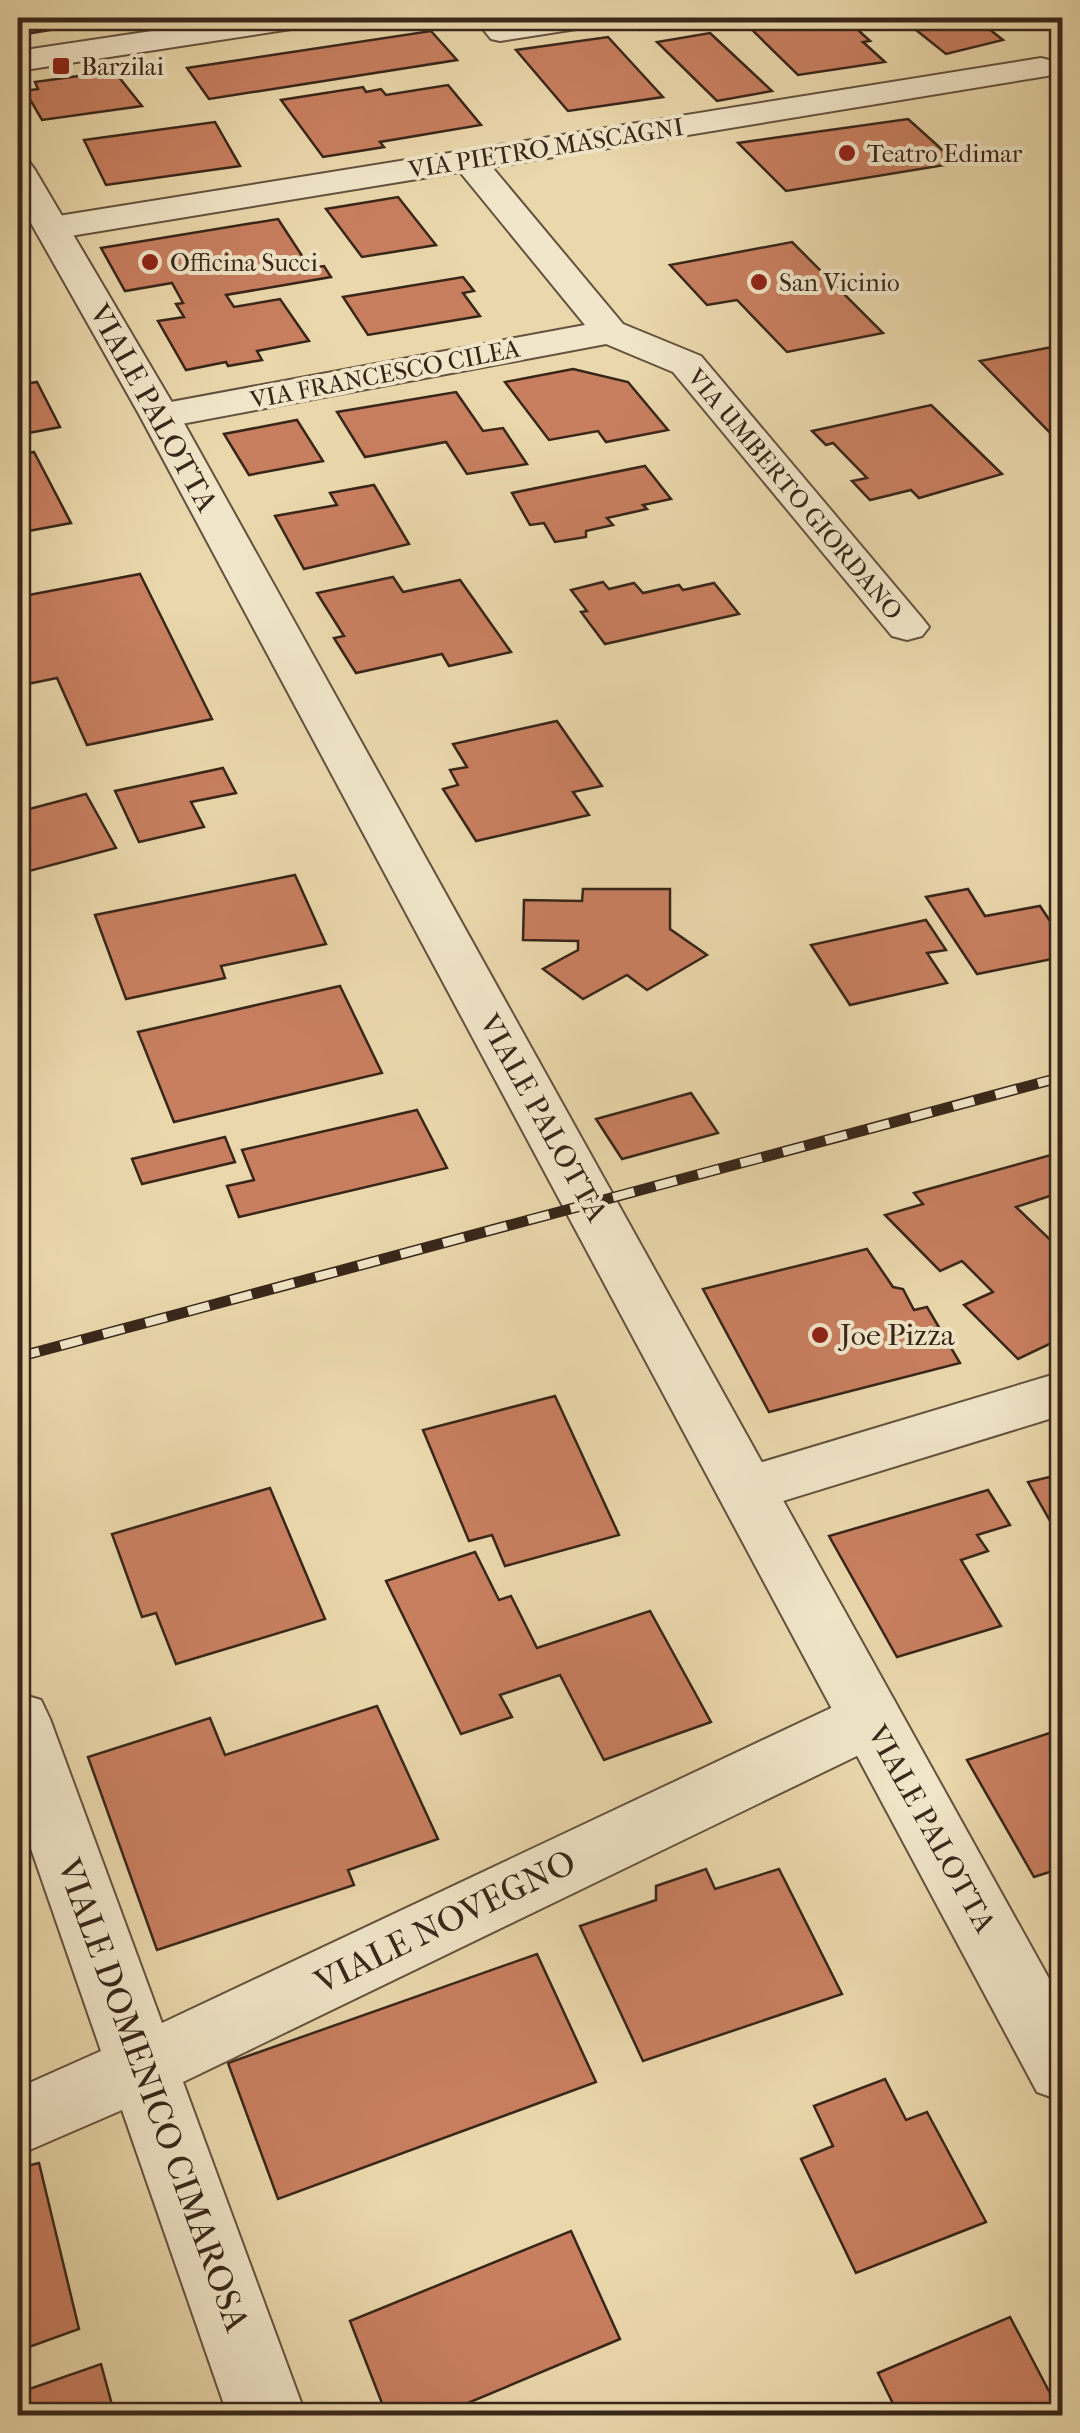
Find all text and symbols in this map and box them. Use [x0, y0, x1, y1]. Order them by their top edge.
place label: Barzilai [81, 52, 164, 81]
marker: Barzilai [50, 55, 72, 77]
street label: VIA PIETRO MASCAGNI [406, 112, 686, 184]
place label: Teatro Edimar [867, 139, 1023, 168]
marker: Teatro Edimar [836, 142, 858, 164]
place label: Officina Succi [170, 248, 318, 277]
marker: Officina Succi [139, 251, 161, 273]
place label: San Vicinio [779, 268, 900, 297]
marker: San Vicinio [748, 271, 770, 293]
street label: VIALE PALOTTA [81, 297, 225, 518]
street label: VIA FRANCESCO CILEA [247, 333, 523, 415]
street label: VIA UMBERTO GIORDANO [681, 362, 909, 625]
street label: VIALE PALOTTA [471, 1007, 615, 1228]
place label: Joe Pizza [838, 1318, 956, 1353]
marker: Joe Pizza [809, 1324, 831, 1346]
street label: VIALE PALOTTA [859, 1718, 1003, 1939]
street label: VIALE NOVEGNO [307, 1841, 582, 2003]
street label: VIALE DOMENICO CIMAROSA [48, 1852, 258, 2337]

